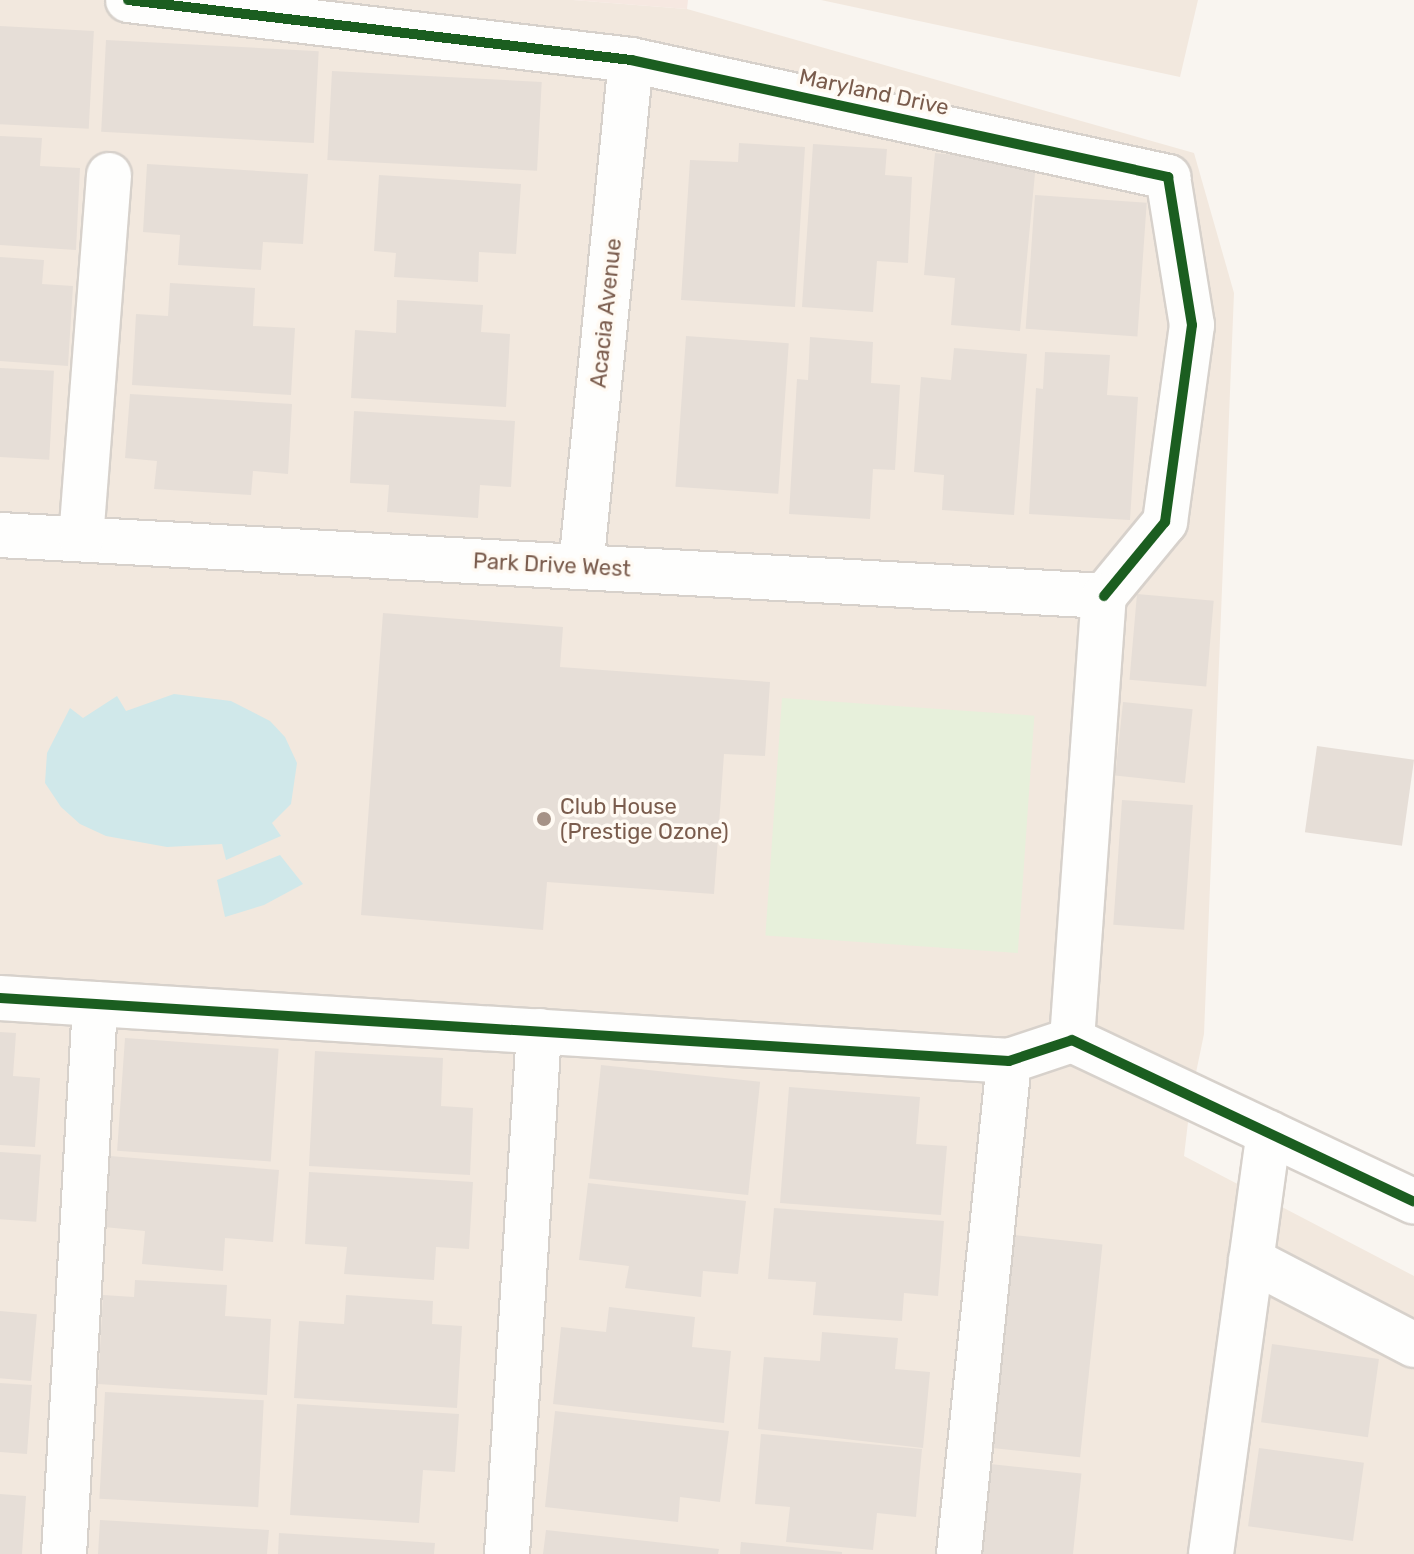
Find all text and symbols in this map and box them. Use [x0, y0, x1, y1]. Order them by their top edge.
street label: Maryland Drive [797, 63, 951, 121]
street label: Acacia Avenue [585, 237, 627, 389]
street label: Park Drive West [472, 548, 632, 582]
place label: Club House (Prestige Ozone) [560, 793, 729, 844]
marker: Club House (Prestige Ozone) [535, 810, 553, 828]

